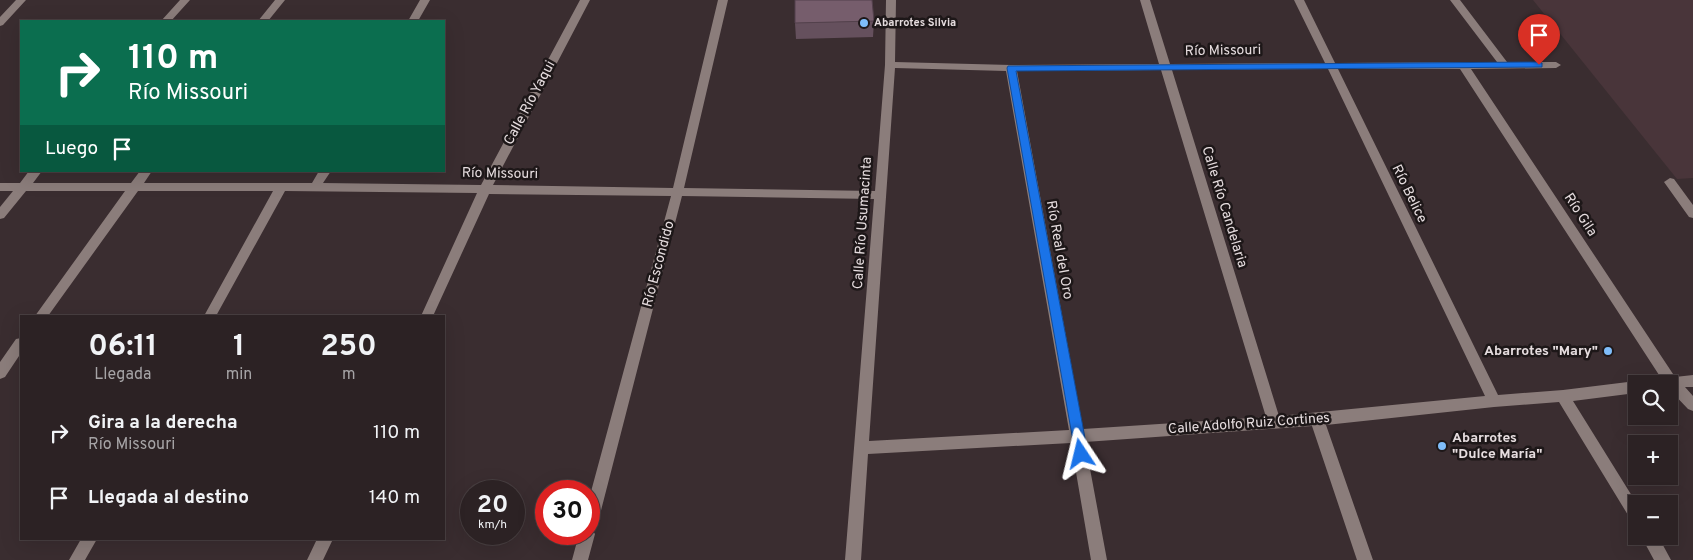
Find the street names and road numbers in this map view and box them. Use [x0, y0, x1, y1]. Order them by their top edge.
street label: Río Missouri [1185, 42, 1261, 60]
street label: Calle Río Yaqui [501, 58, 559, 148]
street label: Calle Río Candelaria [1197, 144, 1251, 270]
street label: Calle Río Usumacinta [850, 156, 876, 290]
street label: Río Belice [1388, 162, 1430, 226]
street label: Río Missouri [462, 165, 538, 183]
street label: Río Gila [1560, 190, 1600, 240]
street label: Río Real del Oro [1042, 199, 1076, 301]
street label: Río Escondido [639, 219, 679, 309]
street label: Calle Adolfo Ruiz Cortines [1168, 410, 1330, 438]

